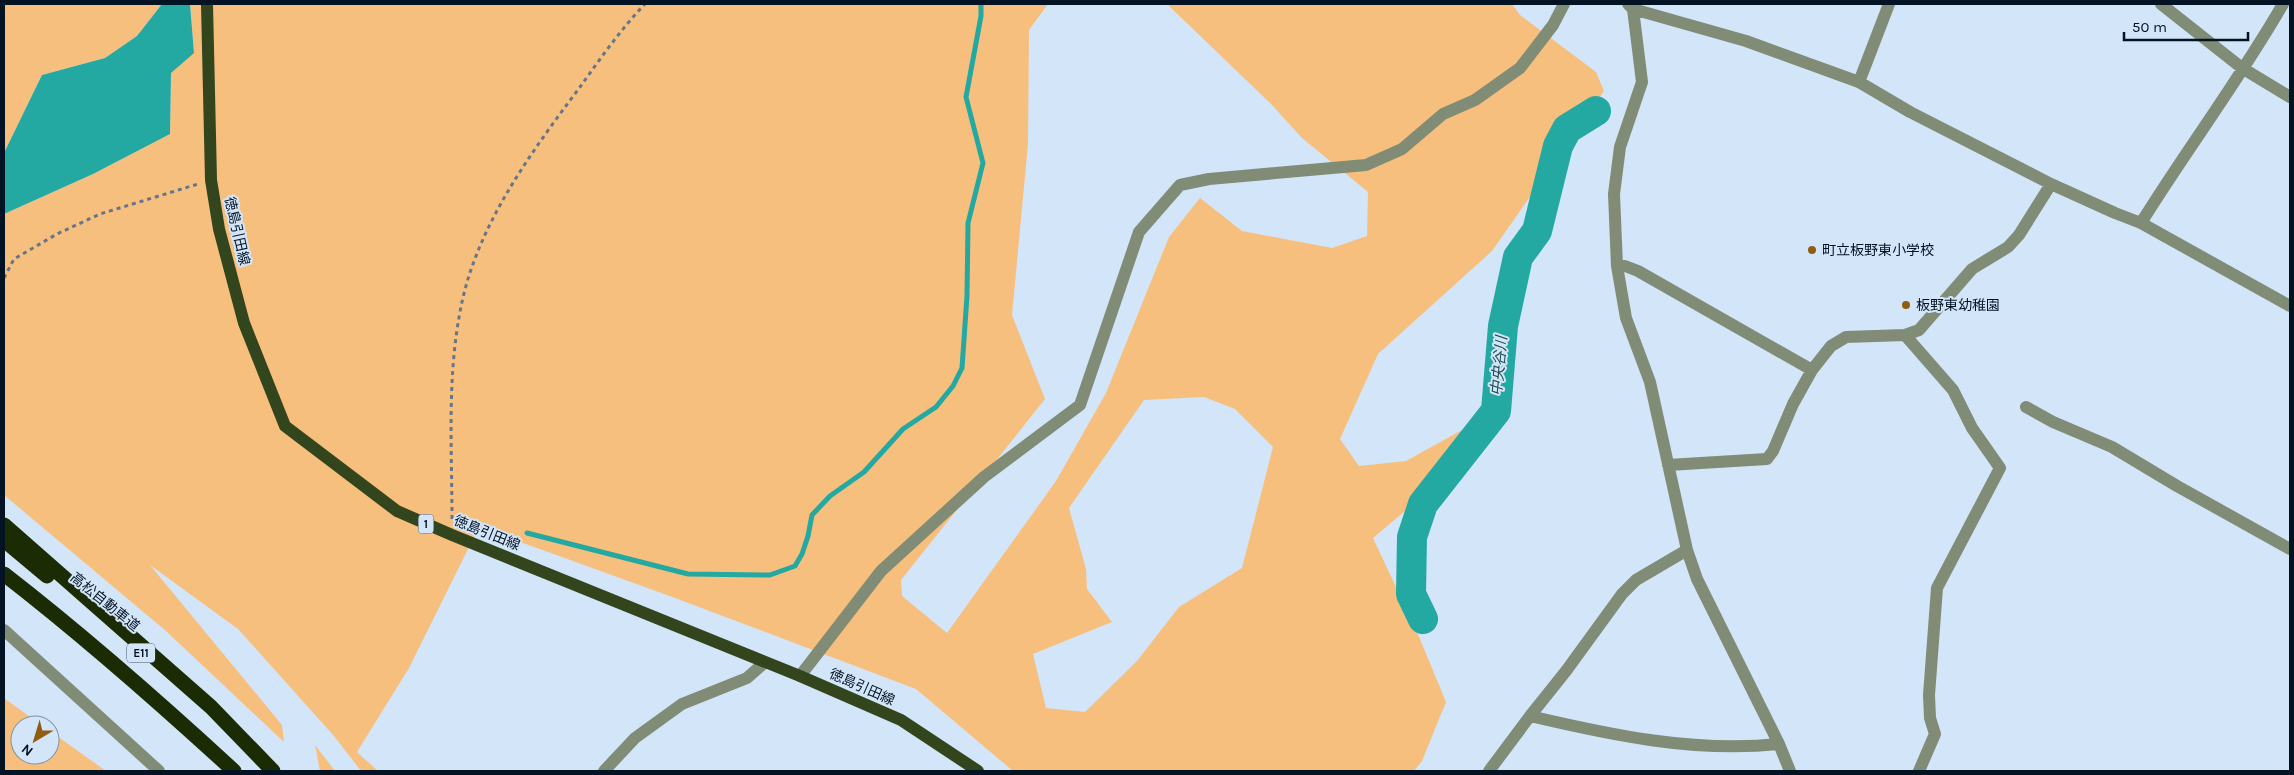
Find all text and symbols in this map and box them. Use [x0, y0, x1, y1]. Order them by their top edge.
scale bar [2124, 10, 2248, 42]
text: 50 m [2132, 18, 2167, 36]
street label: 徳島引田線 [221, 195, 253, 267]
place label: 町立板野東小学校 [1822, 242, 1934, 259]
marker: 町立板野東小学校 [1806, 244, 1818, 256]
place label: 板野東幼稚園 [1916, 297, 2000, 314]
marker: 板野東幼稚園 [1900, 299, 1912, 311]
water label: 中央谷川 [1487, 333, 1511, 397]
street label: 徳島引田線 [451, 512, 523, 554]
road number: 1 [418, 514, 434, 534]
street label: 高松自動車道 [67, 569, 143, 635]
road number: E11 [127, 644, 155, 662]
street label: 徳島引田線 [827, 665, 897, 709]
north arrow [10, 715, 60, 765]
text: N [18, 740, 36, 760]

